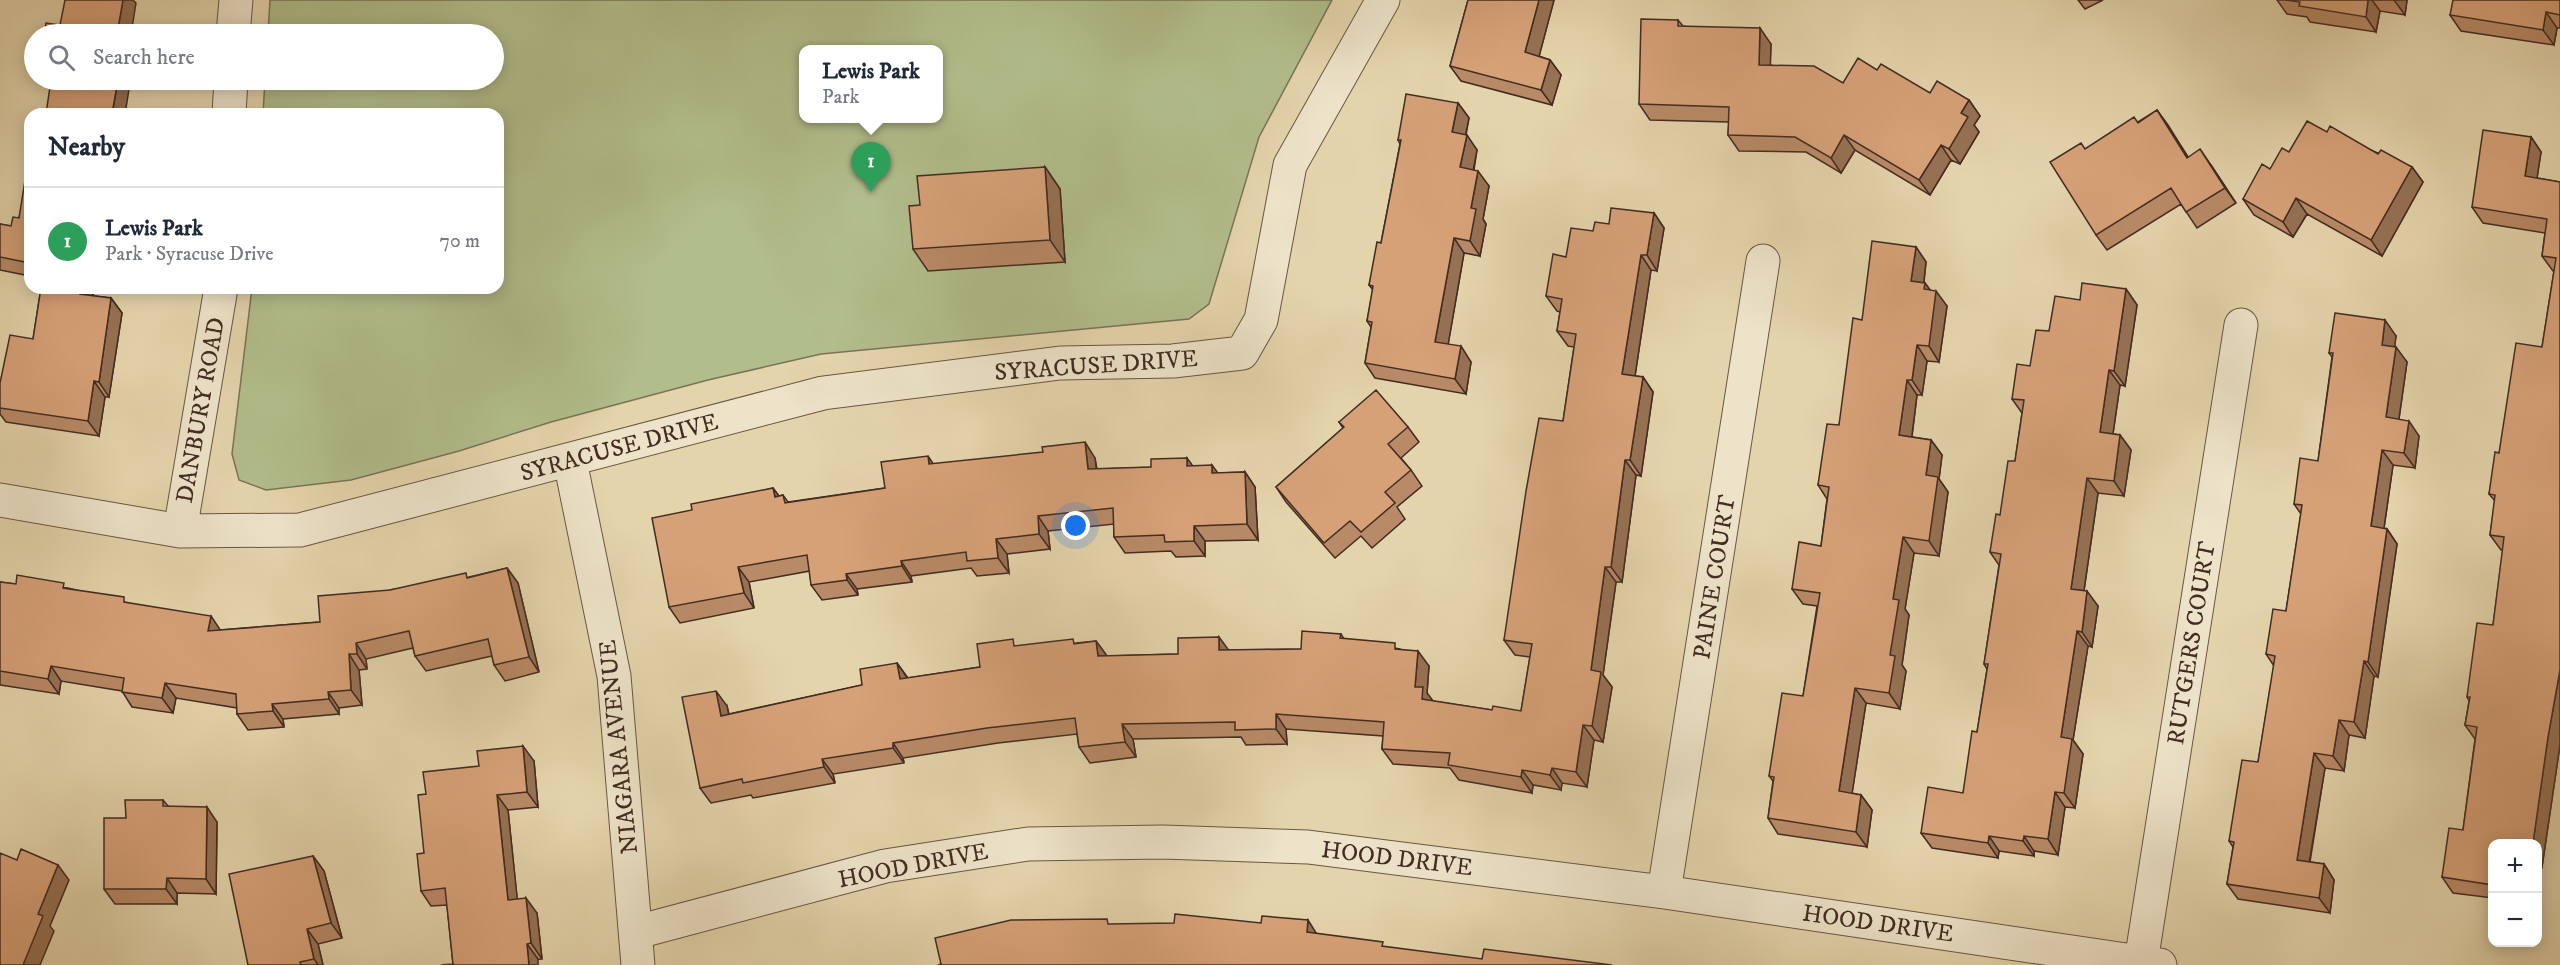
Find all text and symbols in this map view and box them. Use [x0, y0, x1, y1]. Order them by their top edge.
search box [24, 24, 504, 90]
icon: search [45, 41, 78, 74]
text: Search here [93, 44, 195, 71]
popup [799, 45, 943, 123]
text: Lewis Park [822, 58, 920, 85]
text: Park [822, 85, 859, 110]
text: Nearby [48, 131, 125, 164]
pin: 1 [852, 142, 890, 192]
text: Lewis Park [105, 215, 203, 242]
text: 1 [64, 229, 71, 254]
text: 70 m [439, 229, 480, 254]
text: Park · Syracuse Drive [105, 242, 274, 267]
street label: DANBURY ROAD [170, 315, 232, 505]
street label: SYRACUSE DRIVE [993, 344, 1199, 388]
street label: SYRACUSE DRIVE [517, 407, 722, 489]
street label: PAINE COURT [1687, 493, 1743, 661]
your location [1061, 511, 1090, 540]
street label: RUTGERS COURT [2161, 539, 2223, 747]
street label: NIAGARA AVENUE [593, 638, 645, 855]
street label: HOOD DRIVE [1319, 835, 1474, 883]
street label: HOOD DRIVE [836, 837, 991, 895]
map controls [2488, 839, 2542, 947]
button: + [2488, 839, 2542, 893]
button: − [2488, 893, 2542, 947]
street label: HOOD DRIVE [1800, 899, 1955, 949]

